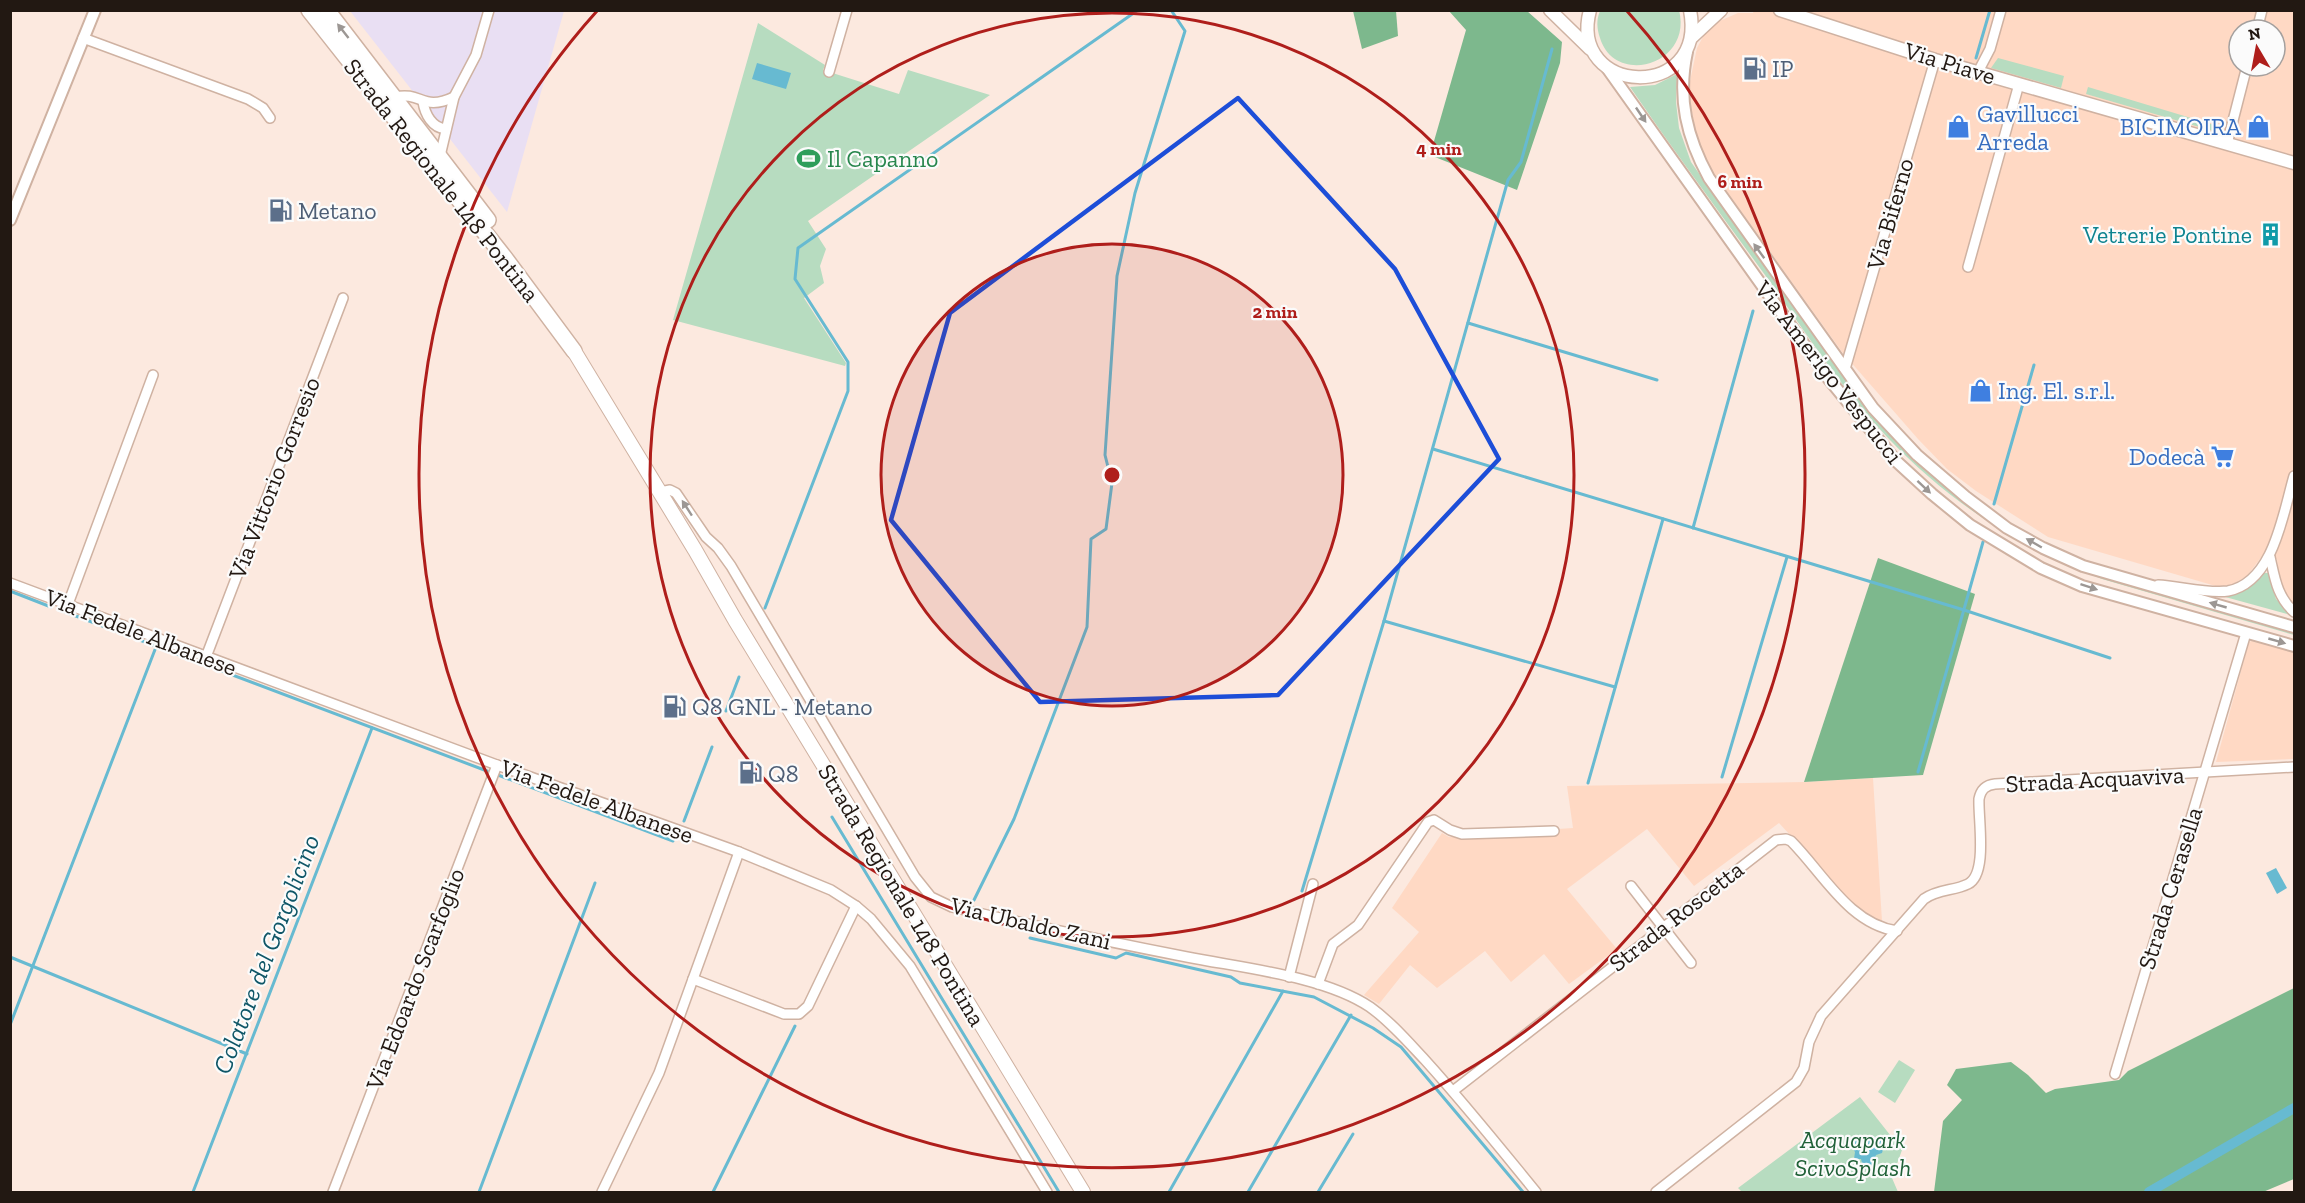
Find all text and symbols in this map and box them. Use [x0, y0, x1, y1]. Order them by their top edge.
north arrow [2227, 18, 2287, 78]
one-way arrow [337, 23, 350, 39]
text: N [2247, 23, 2262, 44]
street label: Via Piave [1900, 35, 1999, 91]
street label: Strada Regionale 148 Pontina [338, 53, 546, 308]
place label: IP [1772, 54, 1794, 83]
fuel station icon: IP [1741, 55, 1767, 81]
place label: Gavillucci Arreda [1977, 99, 2079, 156]
one-way arrow [1635, 107, 1647, 123]
place label: BICIMOIRA [2120, 112, 2241, 141]
shop icon: BICIMOIRA [2246, 113, 2272, 139]
shop icon: Gavillucci Arreda [1946, 114, 1972, 140]
text: 4 min [1416, 138, 1462, 160]
place label: Il Capanno [827, 144, 938, 173]
sports icon: Il Capanno [796, 145, 822, 171]
street label: Via Biferno [1860, 155, 1920, 274]
text: 6 min [1718, 171, 1763, 193]
place label: Metano [298, 196, 376, 225]
fuel station icon: Metano [267, 197, 293, 223]
place label: Vetrerie Pontine [2082, 220, 2252, 249]
building icon: Vetrerie Pontine [2257, 221, 2283, 247]
one-way arrow [1753, 243, 1765, 259]
street label: Via Amerigo Vespucci [1748, 274, 1910, 469]
text: 2 min [1253, 301, 1298, 323]
street label: Via Vittorio Gorresio [222, 373, 326, 584]
place label: Ing. El. s.r.l. [1998, 376, 2115, 405]
shop icon: Ing. El. s.r.l. [1967, 377, 1993, 403]
place label: Dodecà [2129, 442, 2205, 471]
supermarket icon: Dodecà [2210, 443, 2236, 469]
centre of rings [1102, 465, 1122, 485]
one-way arrow [1916, 480, 1931, 493]
one-way arrow [681, 500, 692, 516]
one-way arrow [2026, 537, 2042, 548]
street label: Via Fedele Albanese [40, 582, 241, 682]
one-way arrow [2080, 583, 2098, 593]
one-way arrow [2209, 600, 2227, 609]
one-way arrow [2268, 637, 2286, 646]
place label: Q8 GNL - Metano [692, 692, 873, 721]
fuel station icon: Q8 GNL - Metano [661, 693, 687, 719]
street label: Via Fedele Albanese [496, 752, 697, 849]
place label: Q8 [768, 759, 799, 788]
street label: Strada Regionale 148 Pontina [812, 759, 992, 1032]
fuel station icon: Q8 [737, 760, 763, 786]
street label: Strada Acquaviva [2005, 760, 2186, 798]
street label: Strada Cerasella [2132, 803, 2209, 973]
water label: Colatore del Gorgolicino [206, 830, 326, 1078]
street label: Strada Roscetta [1603, 854, 1749, 978]
street label: Via Edoardo Scarfoglio [359, 864, 471, 1095]
street label: Via Ubaldo Zani [947, 890, 1114, 956]
park label: Acquapark ScivoSplash [1795, 1125, 1911, 1182]

